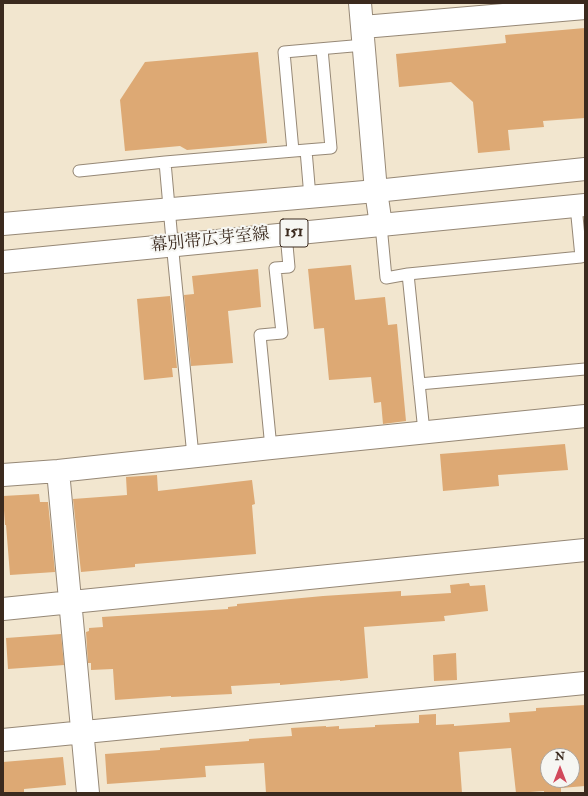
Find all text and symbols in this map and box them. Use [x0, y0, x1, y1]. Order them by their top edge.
road number: 151 [280, 219, 308, 247]
street label: 幕別帯広芽室線 [150, 225, 270, 257]
north arrow [540, 748, 580, 788]
text: N [555, 750, 565, 763]

